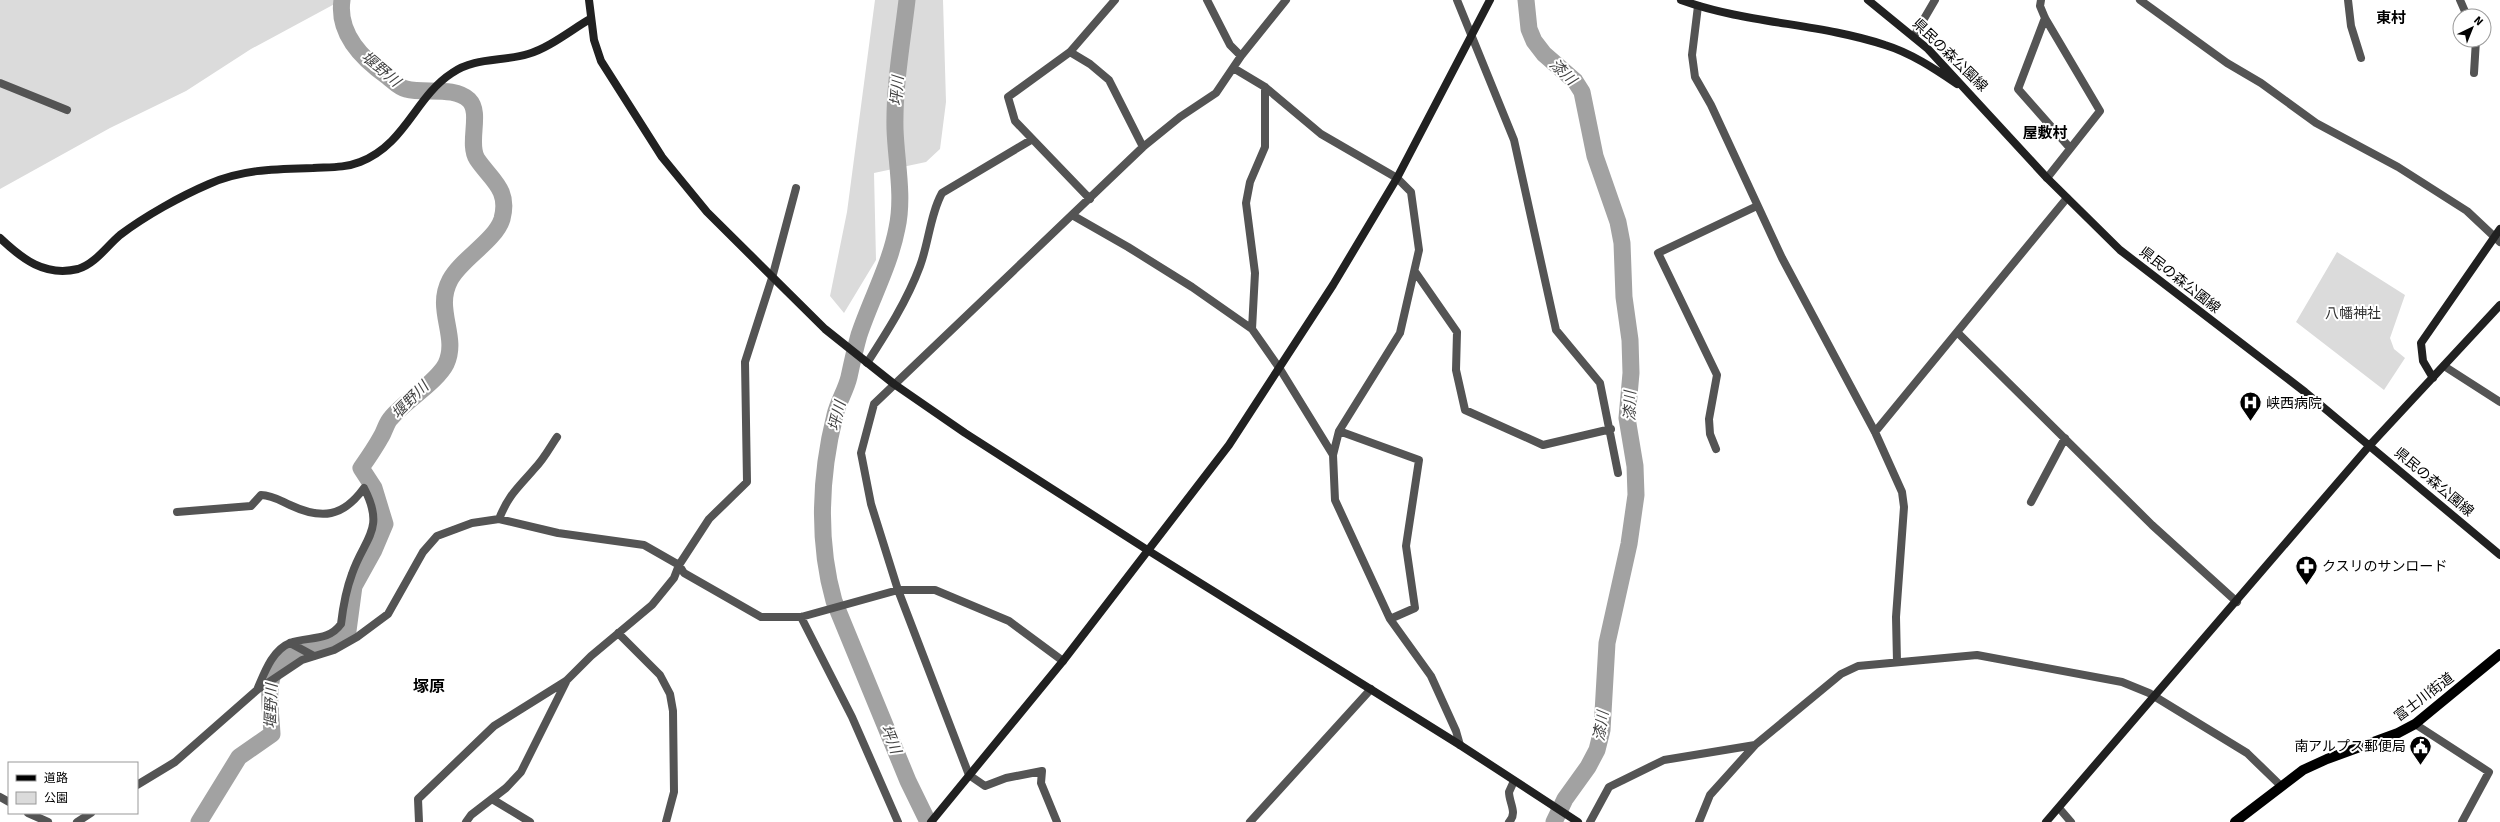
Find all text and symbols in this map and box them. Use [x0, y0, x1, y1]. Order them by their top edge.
north arrow [2452, 8, 2492, 48]
district label: 東村 [2376, 9, 2406, 27]
text: N [2471, 14, 2486, 28]
street label: 県民の森公園線 [1909, 15, 1991, 95]
water label: 堰野川 [358, 48, 406, 92]
water label: 漆川 [1546, 55, 1581, 90]
water label: 坪川 [887, 73, 907, 107]
district label: 屋敷村 [2022, 124, 2068, 142]
street label: 県民の森公園線 [2136, 243, 2224, 317]
park label: 八幡神社 [2325, 305, 2381, 322]
water label: 堰野川 [388, 376, 434, 422]
water label: 漆川 [1621, 389, 1639, 421]
hospital icon: 峡西病院 [2238, 390, 2264, 423]
place label: 峡西病院 [2266, 395, 2322, 412]
water label: 坪川 [825, 397, 850, 433]
street label: 県民の森公園線 [2391, 444, 2477, 520]
pharmacy icon: クスリのサンロード [2293, 553, 2319, 586]
place label: クスリのサンロード [2322, 558, 2448, 575]
street label: 富士川街道 [2391, 669, 2457, 725]
district label: 塚原 [413, 677, 445, 697]
water label: 堰野川 [261, 681, 281, 729]
water label: 漆川 [1590, 708, 1612, 742]
water label: 坪川 [877, 722, 906, 758]
public building icon: 南アルプス郵便局 [2408, 733, 2434, 766]
place label: 南アルプス郵便局 [2294, 738, 2406, 755]
legend [8, 762, 138, 814]
text: 道路 [44, 771, 68, 786]
text: 公園 [44, 791, 68, 806]

